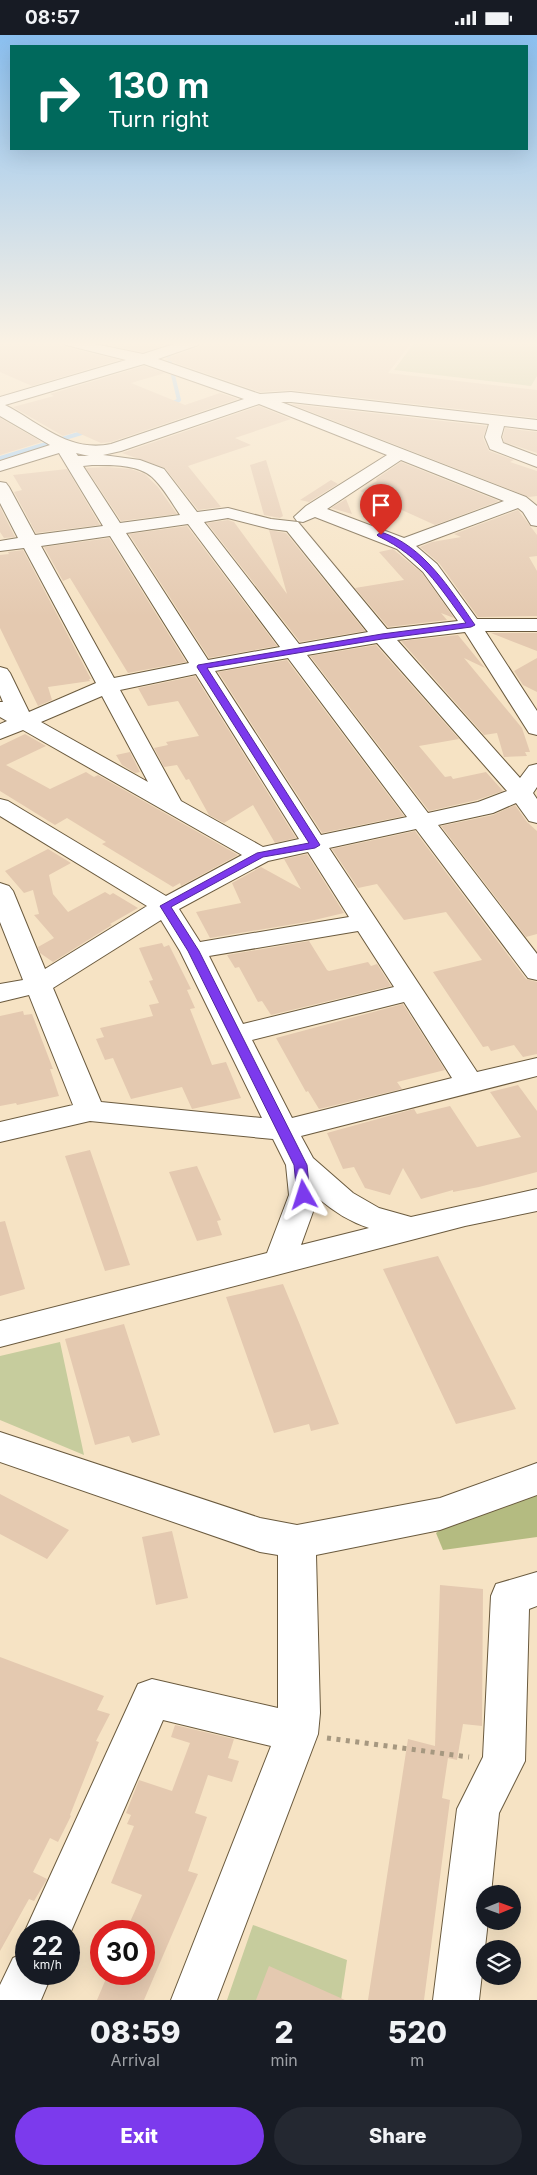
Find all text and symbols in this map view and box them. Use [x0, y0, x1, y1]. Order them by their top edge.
text: 08:57 [25, 6, 80, 29]
text: 130 m [108, 64, 210, 106]
icon: right [25, 65, 90, 130]
text: Turn right [108, 106, 209, 132]
pin [360, 484, 402, 535]
icon: arrive [367, 491, 395, 519]
position arrow [277, 1168, 329, 1220]
north arrow [476, 1885, 521, 1930]
map controls [476, 1885, 521, 1985]
speed limit sign: 30 [90, 1920, 155, 1985]
text: 22 [32, 1931, 63, 1961]
button: layers [476, 1940, 521, 1985]
text: km/h [33, 1957, 62, 1972]
text: 08:59 [90, 2014, 181, 2050]
text: 2 [275, 2014, 294, 2050]
text: 520 [388, 2014, 447, 2050]
text: Arrival [111, 2050, 160, 2070]
text: min [270, 2050, 298, 2070]
text: m [410, 2050, 424, 2070]
button: Exit [15, 2107, 264, 2165]
button: Share [274, 2107, 522, 2165]

